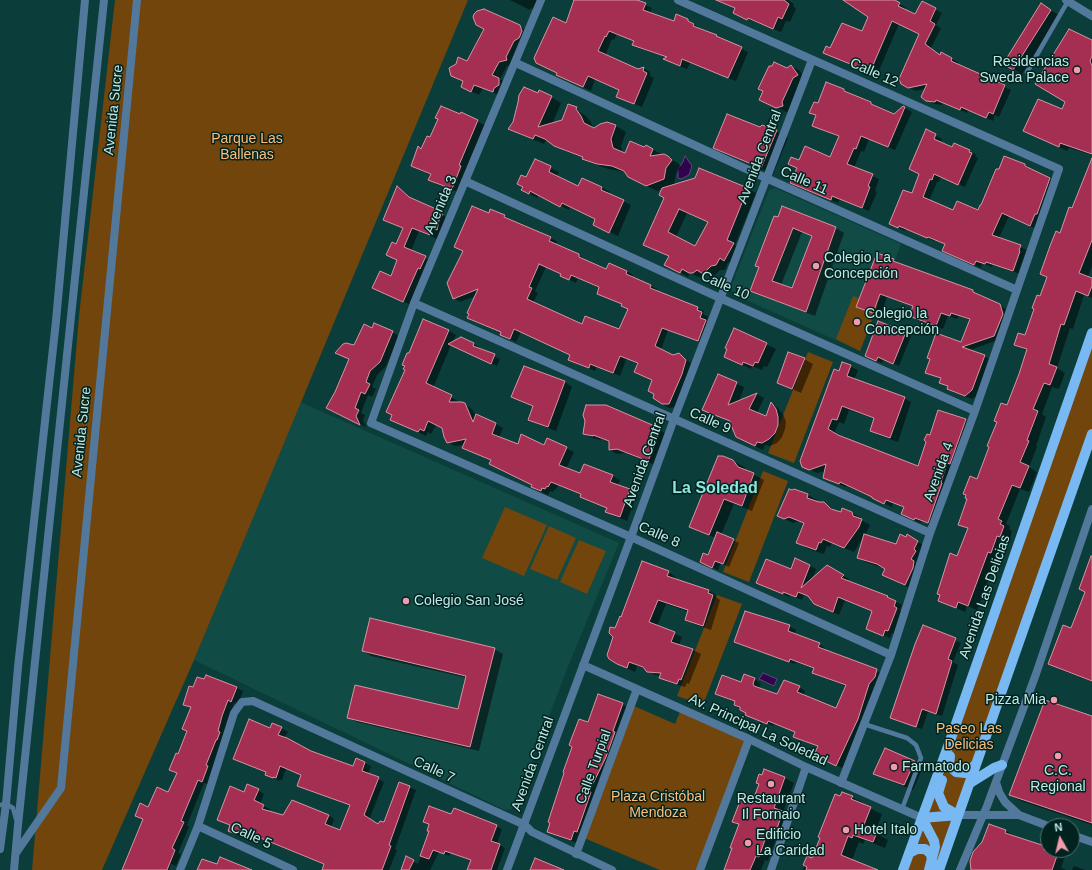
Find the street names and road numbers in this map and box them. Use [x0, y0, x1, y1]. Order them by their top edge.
street label: Calle 12 [847, 55, 901, 91]
street label: Avenida Sucre [101, 64, 127, 156]
street label: Avenida Central [734, 108, 786, 206]
street label: Calle 11 [778, 163, 830, 199]
street label: Avenida 3 [421, 173, 461, 237]
street label: Calle 10 [698, 268, 752, 304]
street label: Avenida Sucre [69, 386, 95, 478]
street label: Calle 9 [687, 404, 733, 438]
street label: Avenida Central [620, 410, 670, 510]
street label: Avenida 4 [921, 440, 957, 504]
street label: Calle 8 [636, 518, 682, 552]
street label: Avenida Las Delicias [956, 533, 1014, 661]
street label: Av. Principal La Soledad [686, 690, 830, 770]
street label: Avenida Central [508, 714, 558, 814]
street label: Calle Turpial [573, 727, 615, 807]
street label: Calle 7 [411, 753, 457, 787]
street label: Calle 5 [228, 819, 274, 853]

